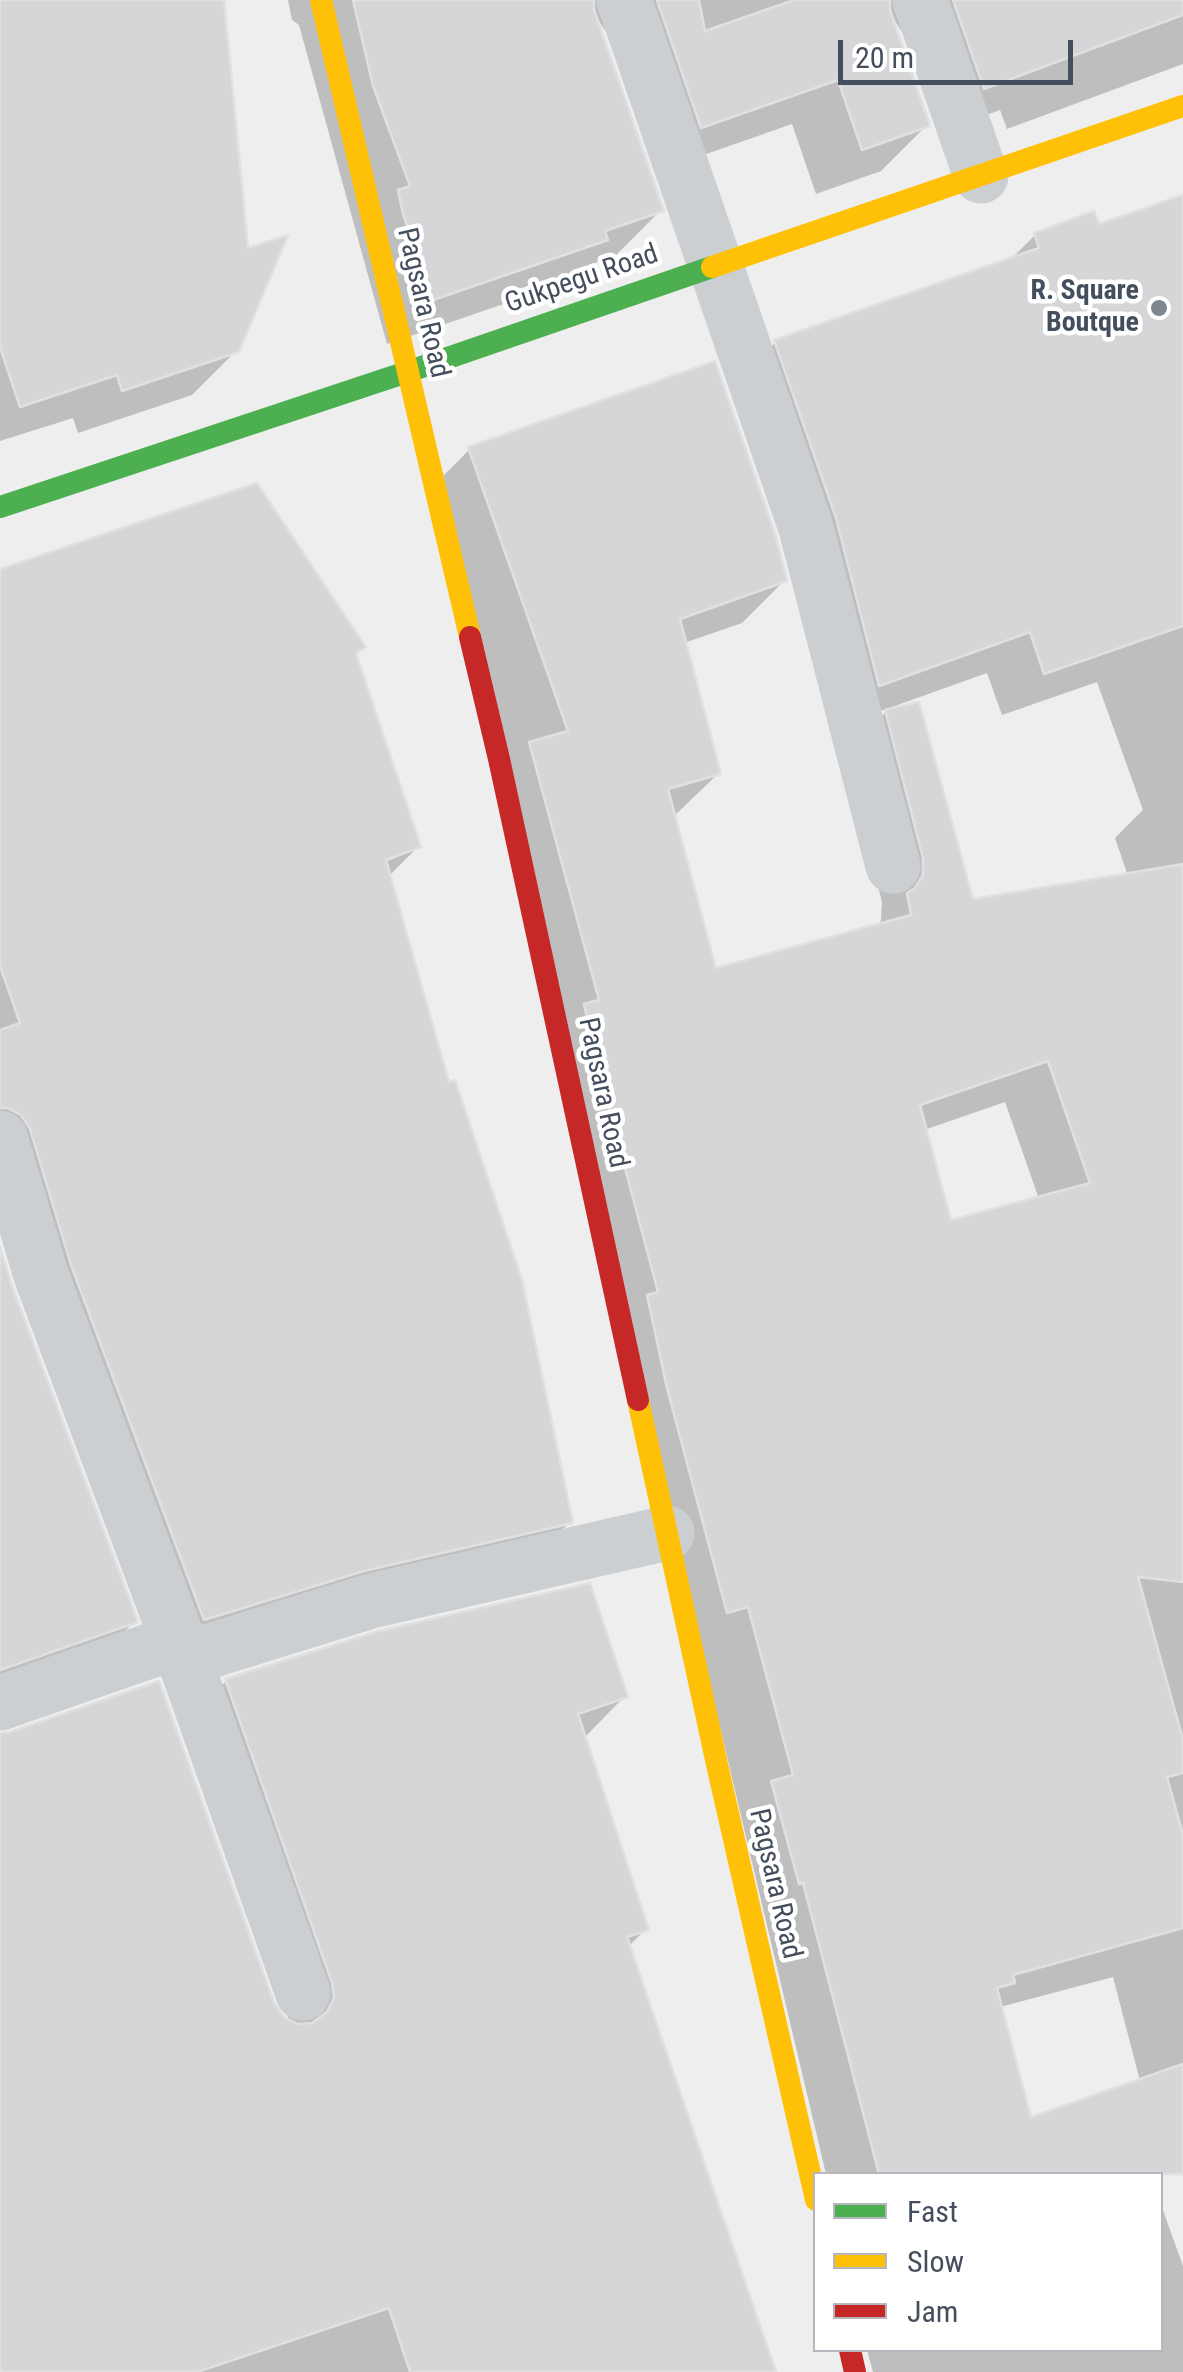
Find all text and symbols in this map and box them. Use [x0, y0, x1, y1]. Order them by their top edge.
scale bar [843, 20, 1078, 82]
text: 20 m [855, 40, 914, 75]
street label: Pagsara Road [388, 225, 456, 381]
street label: Gukpegu Road [501, 238, 663, 322]
place label: R. Square Boutque [1031, 275, 1139, 341]
marker: R. Square Boutque [1148, 297, 1170, 319]
street label: Pagsara Road [570, 1015, 634, 1171]
street label: Pagsara Road [740, 1806, 808, 1962]
legend [813, 2172, 1163, 2352]
text: Fast [907, 2194, 958, 2229]
text: Slow [907, 2244, 964, 2279]
text: Jam [907, 2294, 958, 2329]

